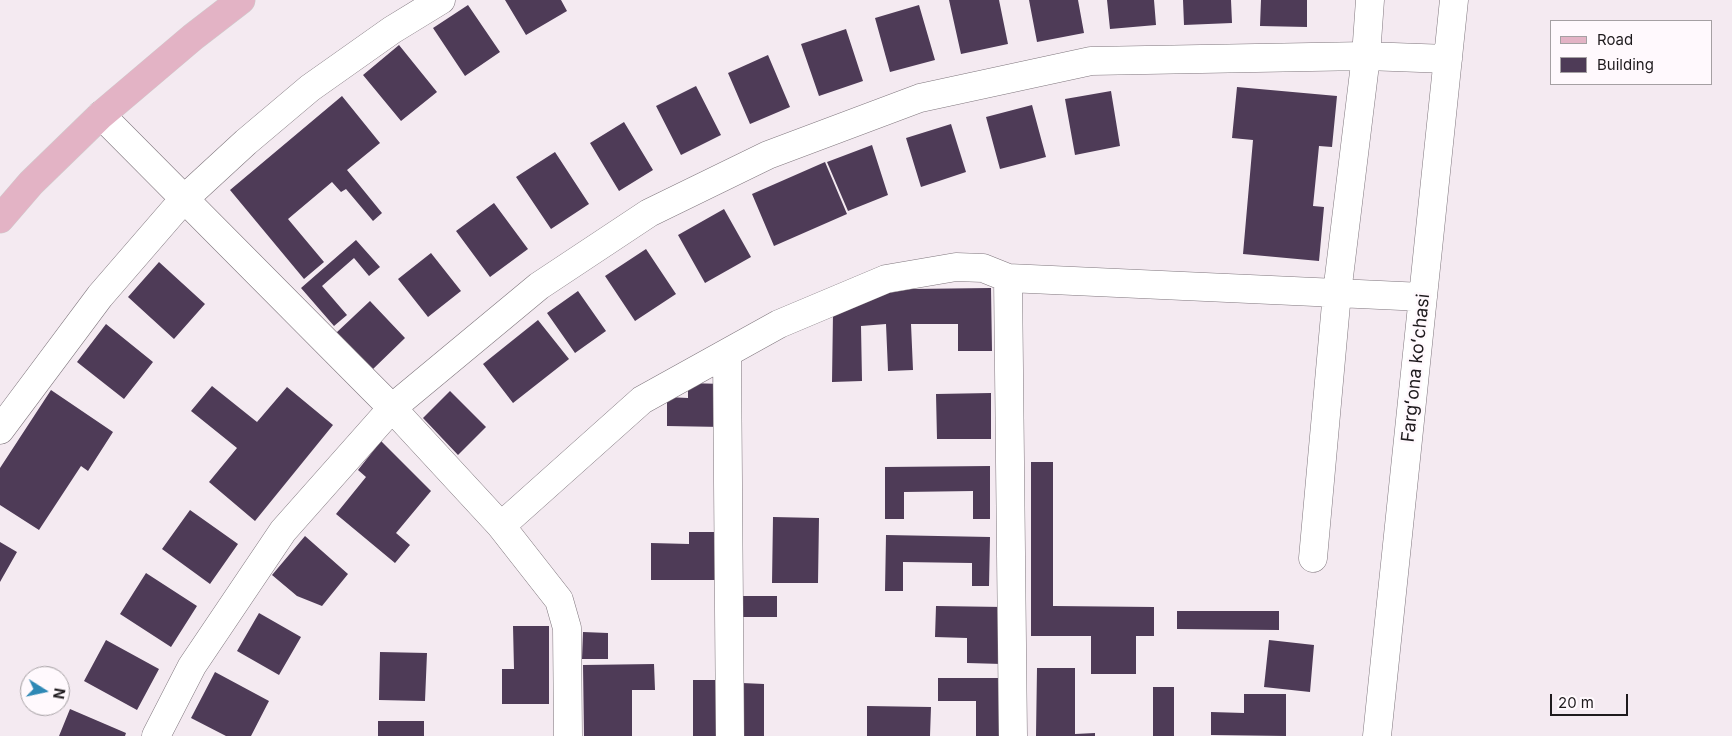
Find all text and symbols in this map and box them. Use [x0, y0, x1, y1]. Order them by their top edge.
legend [1550, 20, 1712, 85]
text: Road [1597, 30, 1633, 49]
text: Building [1597, 55, 1654, 74]
street label: Fargʻona koʻchasi [1397, 293, 1435, 443]
north arrow [20, 666, 70, 716]
scale bar [1552, 684, 1630, 716]
text: N [50, 687, 69, 700]
text: 20 m [1558, 693, 1594, 712]

